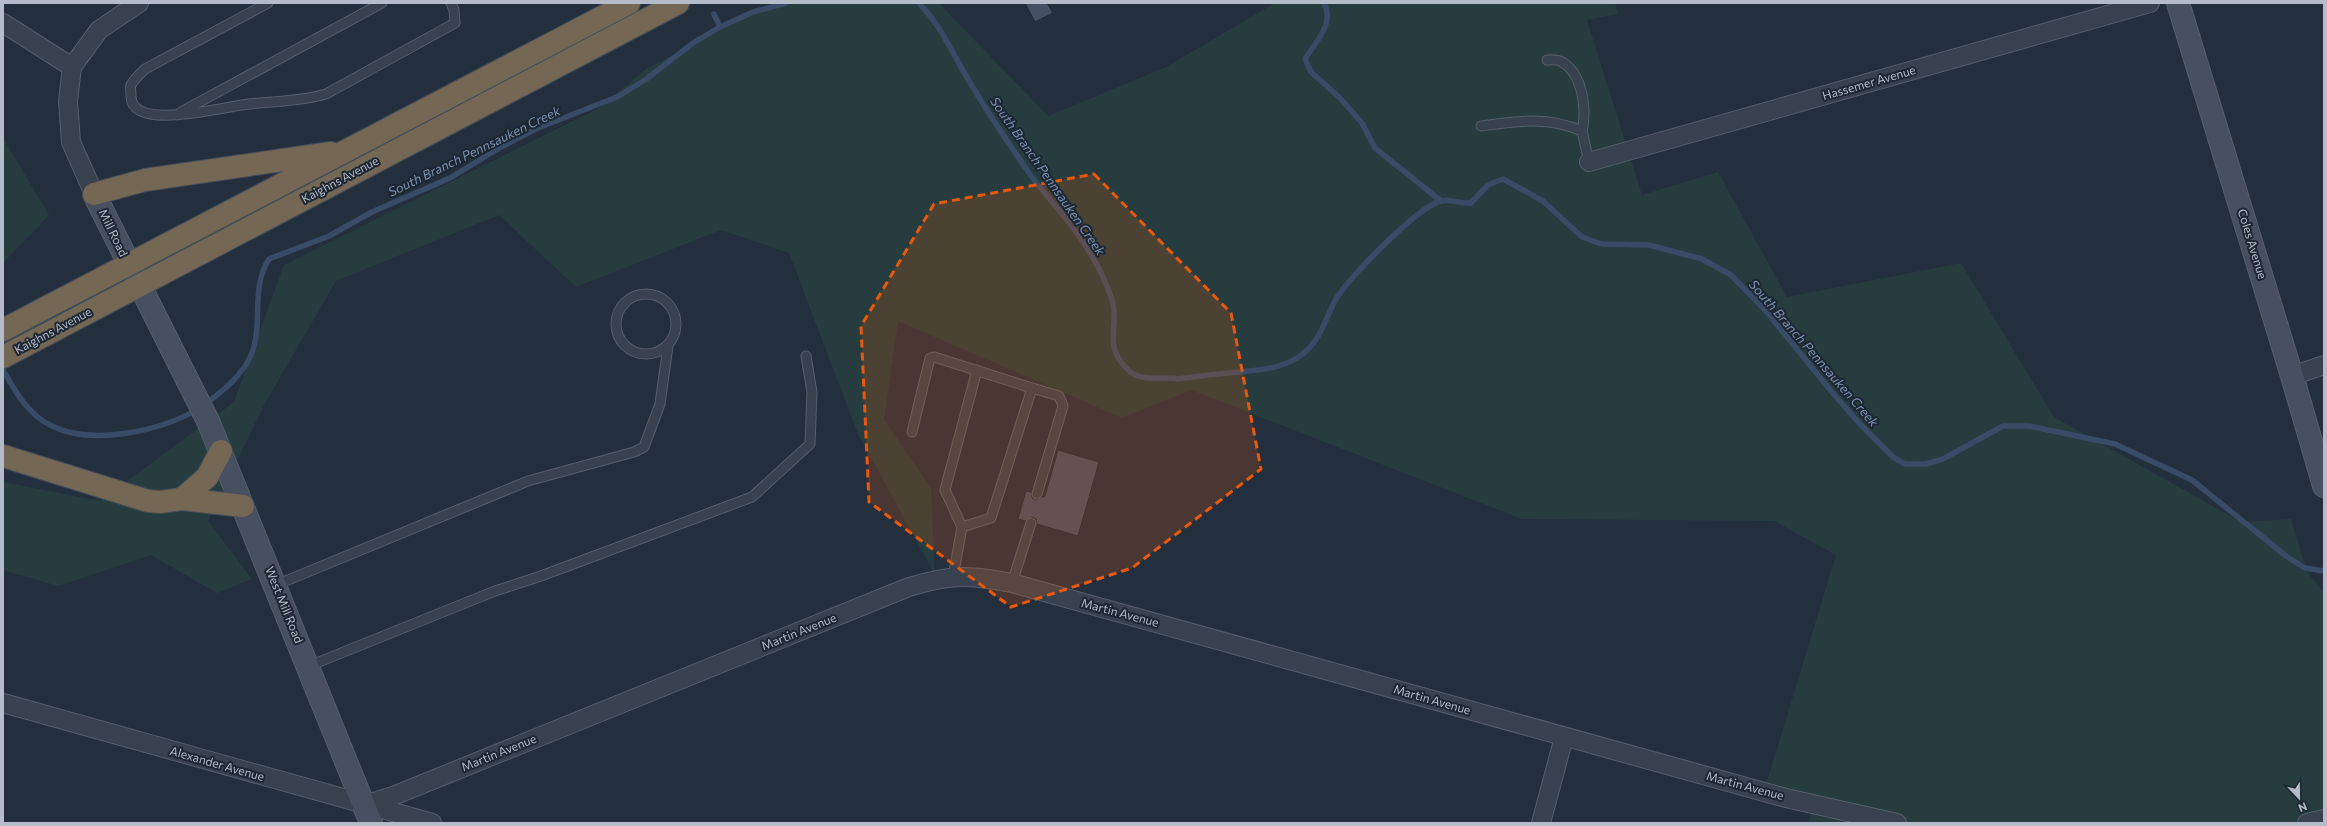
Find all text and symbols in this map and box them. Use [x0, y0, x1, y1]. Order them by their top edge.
street label: Hassemer Avenue [1820, 62, 1917, 102]
water label: South Branch Pennsauken Creek [987, 94, 1110, 259]
water label: South Branch Pennsauken Creek [385, 102, 564, 200]
street label: Kaighns Avenue [299, 153, 381, 205]
street label: Mill Road [96, 207, 131, 259]
street label: Coles Avenue [2236, 207, 2270, 280]
water label: South Branch Pennsauken Creek [1746, 276, 1883, 431]
street label: Kaighns Avenue [12, 304, 94, 356]
street label: West Mill Road [263, 564, 307, 645]
street label: Martin Avenue [1080, 595, 1161, 629]
street label: Martin Avenue [759, 610, 838, 652]
street label: Martin Avenue [1392, 681, 1472, 717]
street label: Martin Avenue [459, 731, 538, 773]
street label: Alexander Avenue [168, 743, 266, 783]
street label: Martin Avenue [1705, 768, 1786, 802]
north arrow [2279, 778, 2319, 818]
text: N [2297, 800, 2309, 815]

